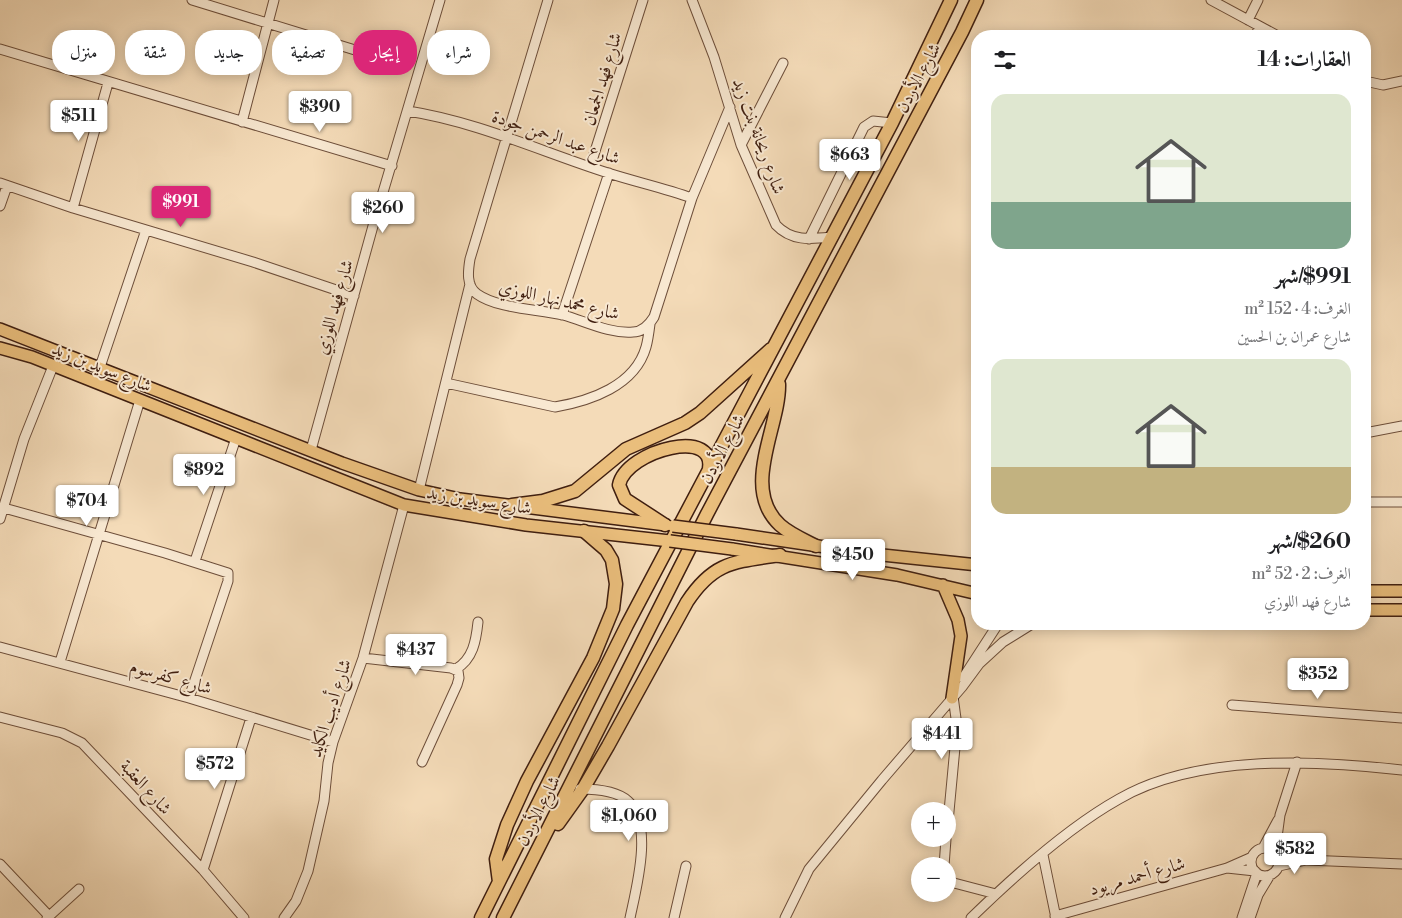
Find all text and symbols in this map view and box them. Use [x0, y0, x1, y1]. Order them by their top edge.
chip: منزل [52, 30, 115, 75]
chip: شقة [125, 30, 185, 75]
chip: جديد [195, 30, 262, 75]
chip: تصفية [272, 30, 343, 75]
chip: إيجار [353, 30, 417, 75]
chip: شراء [427, 30, 490, 75]
street label: شارع فهد الجمعان [577, 30, 630, 129]
street label: شارع الأردن [889, 38, 949, 119]
icon: filters [991, 46, 1019, 74]
text: العقارات: 14 [1258, 47, 1351, 73]
street label: شارع ريحانة بنت زيد [724, 75, 790, 198]
pin: $390 [290, 90, 350, 133]
text: $390 [300, 97, 340, 117]
pin: $511 [49, 100, 109, 142]
street label: شارع عبد الرحمن جودة [488, 105, 623, 173]
text: $511 [61, 106, 97, 126]
icon: home [1126, 126, 1216, 216]
pin: $663 [820, 138, 880, 181]
text: $663 [830, 145, 870, 165]
pin: $991 [151, 186, 211, 228]
text: $991 [163, 192, 199, 212]
pin: $260 [353, 192, 413, 234]
text: $260 [362, 198, 404, 218]
street label: شارع فهد اللوزي [310, 257, 362, 358]
text: $991/شهر [1275, 264, 1351, 290]
street label: شارع محمد نهار اللوزي [496, 275, 621, 328]
text: الغرف: 4 · 152 m² [1244, 299, 1351, 319]
text: شارع عمران بن الحسين [1237, 327, 1351, 347]
street label: شارع سويد بن زيد [47, 337, 155, 401]
icon: home [1126, 391, 1216, 481]
street label: شارع الأردن [693, 409, 753, 490]
pin: $892 [174, 454, 234, 496]
text: $892 [184, 460, 224, 480]
street label: شارع سويد بن زيد [424, 481, 533, 523]
pin: $704 [57, 484, 117, 527]
text: $704 [67, 491, 107, 511]
text: $260/شهر [1269, 529, 1351, 555]
pin: $450 [823, 538, 883, 581]
text: $450 [832, 545, 874, 565]
text: الغرف: 2 · 52 m² [1252, 564, 1351, 584]
text: شارع فهد اللوزي [1264, 592, 1351, 612]
pin: $437 [386, 634, 446, 676]
text: $437 [397, 640, 435, 660]
street label: شارع كفرسوم [126, 655, 215, 704]
street label: شارع أديب الكايد [302, 656, 360, 761]
pin: $352 [1288, 658, 1348, 700]
text: $352 [1298, 664, 1338, 684]
pin: $441 [912, 718, 972, 760]
text: $441 [923, 724, 961, 744]
pin: $572 [185, 748, 245, 790]
text: $572 [196, 754, 234, 774]
street label: شارع العقبة [113, 755, 176, 822]
street label: شارع الأردن [509, 771, 569, 852]
pin: $1,060 [588, 800, 670, 842]
map controls [911, 802, 956, 902]
button: + [911, 802, 956, 847]
text: $1,060 [601, 806, 657, 826]
pin: $582 [1265, 832, 1325, 875]
text: $582 [1275, 839, 1315, 859]
street label: شارع أحمد مريود [1086, 850, 1189, 904]
button: − [911, 857, 956, 902]

